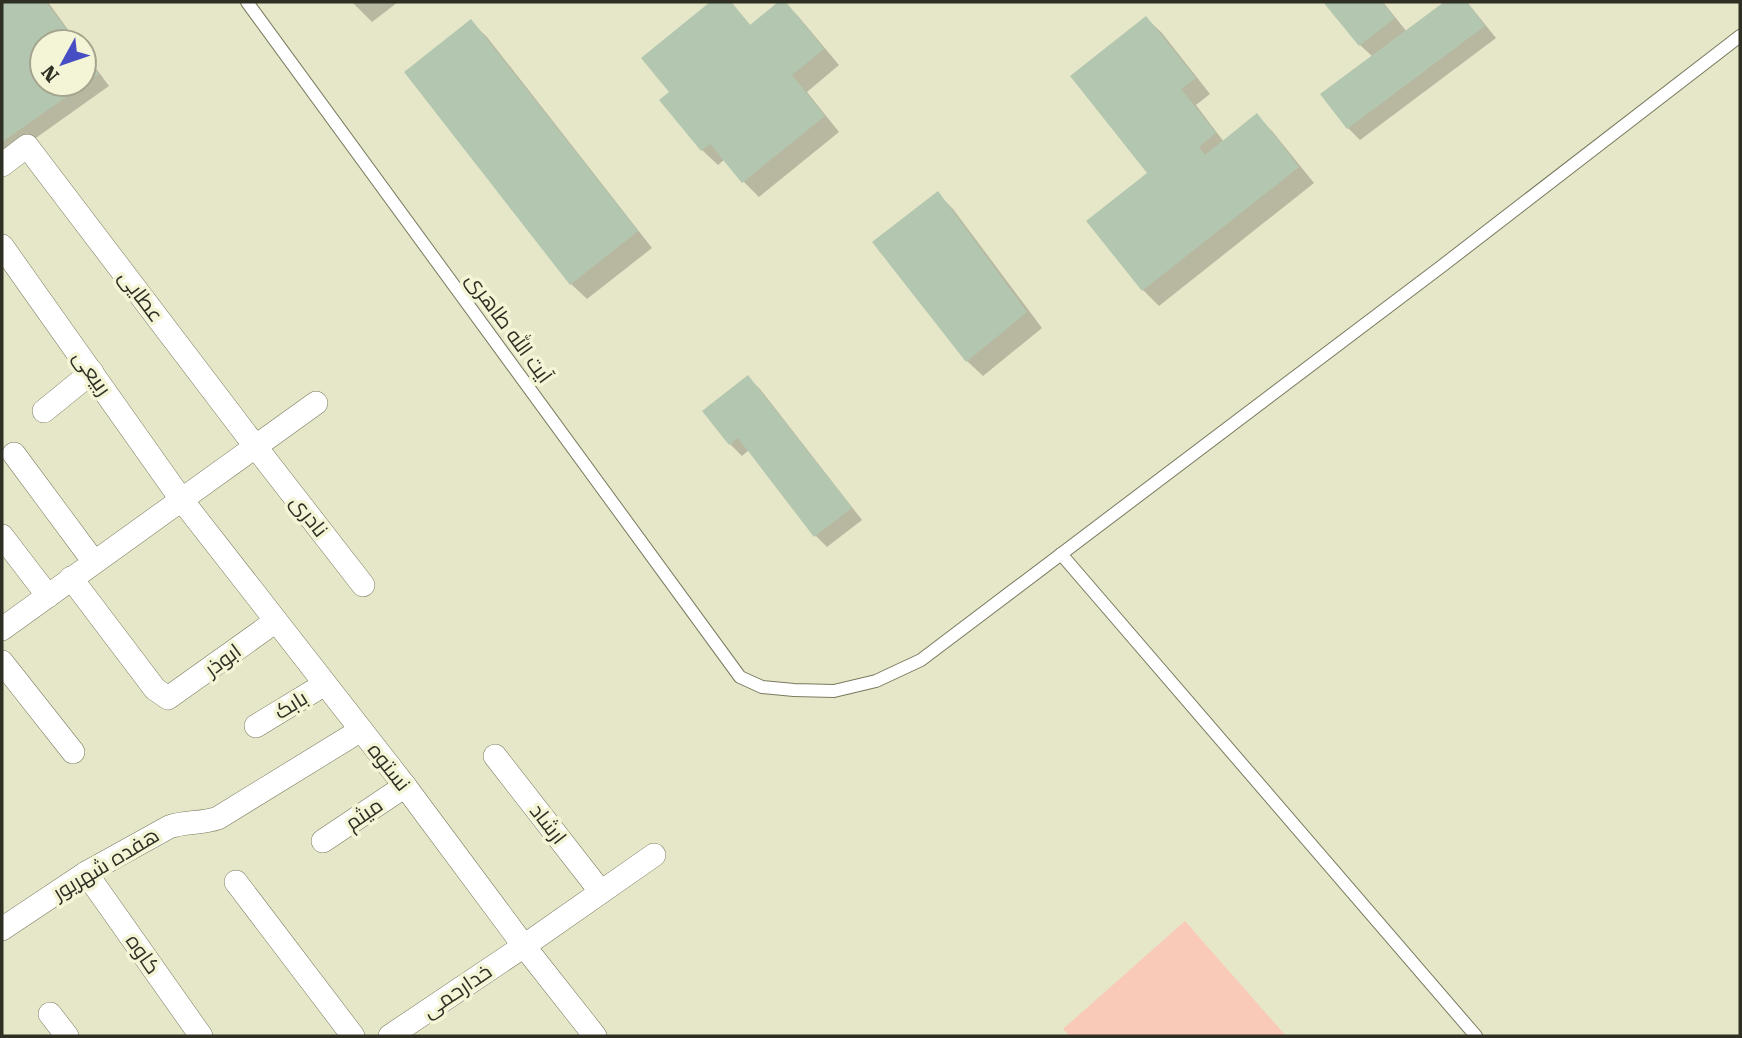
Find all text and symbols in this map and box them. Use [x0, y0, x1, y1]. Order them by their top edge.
north arrow [28, 28, 98, 98]
text: N [37, 60, 64, 87]
street label: عطایی [113, 265, 168, 327]
street label: آیت الله طاهری [460, 267, 559, 389]
street label: ربیعی [67, 346, 116, 401]
street label: نادری [285, 490, 333, 542]
street label: ابوذر [199, 639, 246, 682]
street label: بابک [270, 686, 312, 724]
street label: نستوه [363, 738, 415, 796]
street label: میثم [341, 793, 388, 837]
street label: ارشاد [525, 799, 571, 849]
street label: هفده شهریور [48, 823, 164, 906]
street label: کاوه [121, 929, 165, 979]
street label: خدارحمی [418, 959, 497, 1024]

